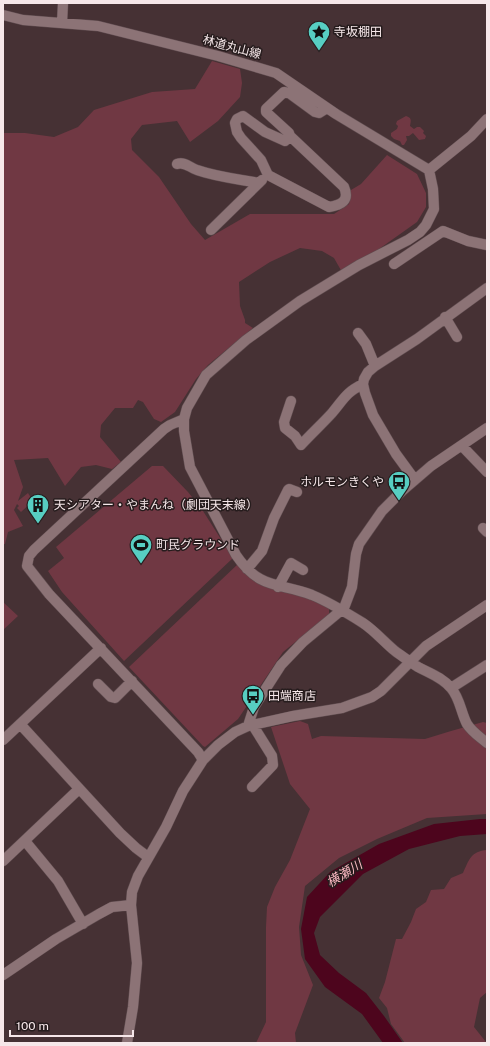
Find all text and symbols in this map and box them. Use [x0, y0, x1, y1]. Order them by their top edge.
place icon: 寺坂棚田 [306, 19, 332, 52]
place label: 寺坂棚田 [334, 25, 382, 39]
street label: 林道丸山線 [201, 32, 263, 62]
bus stop icon: ホルモンきくや [386, 469, 412, 502]
place label: ホルモンきくや [300, 475, 384, 489]
building icon: 天シアター・やまんね（劇団天末線） [25, 492, 51, 525]
place label: 天シアター・やまんね（劇団天末線） [54, 498, 258, 512]
sports icon: 町民グラウンド [128, 532, 154, 565]
place label: 町民グラウンド [156, 538, 240, 552]
bus stop icon: 田端商店 [240, 683, 266, 716]
place label: 田端商店 [268, 689, 316, 703]
water label: 横瀬川 [324, 856, 366, 890]
scale bar [10, 1012, 133, 1038]
text: 100 m [16, 1019, 49, 1033]

